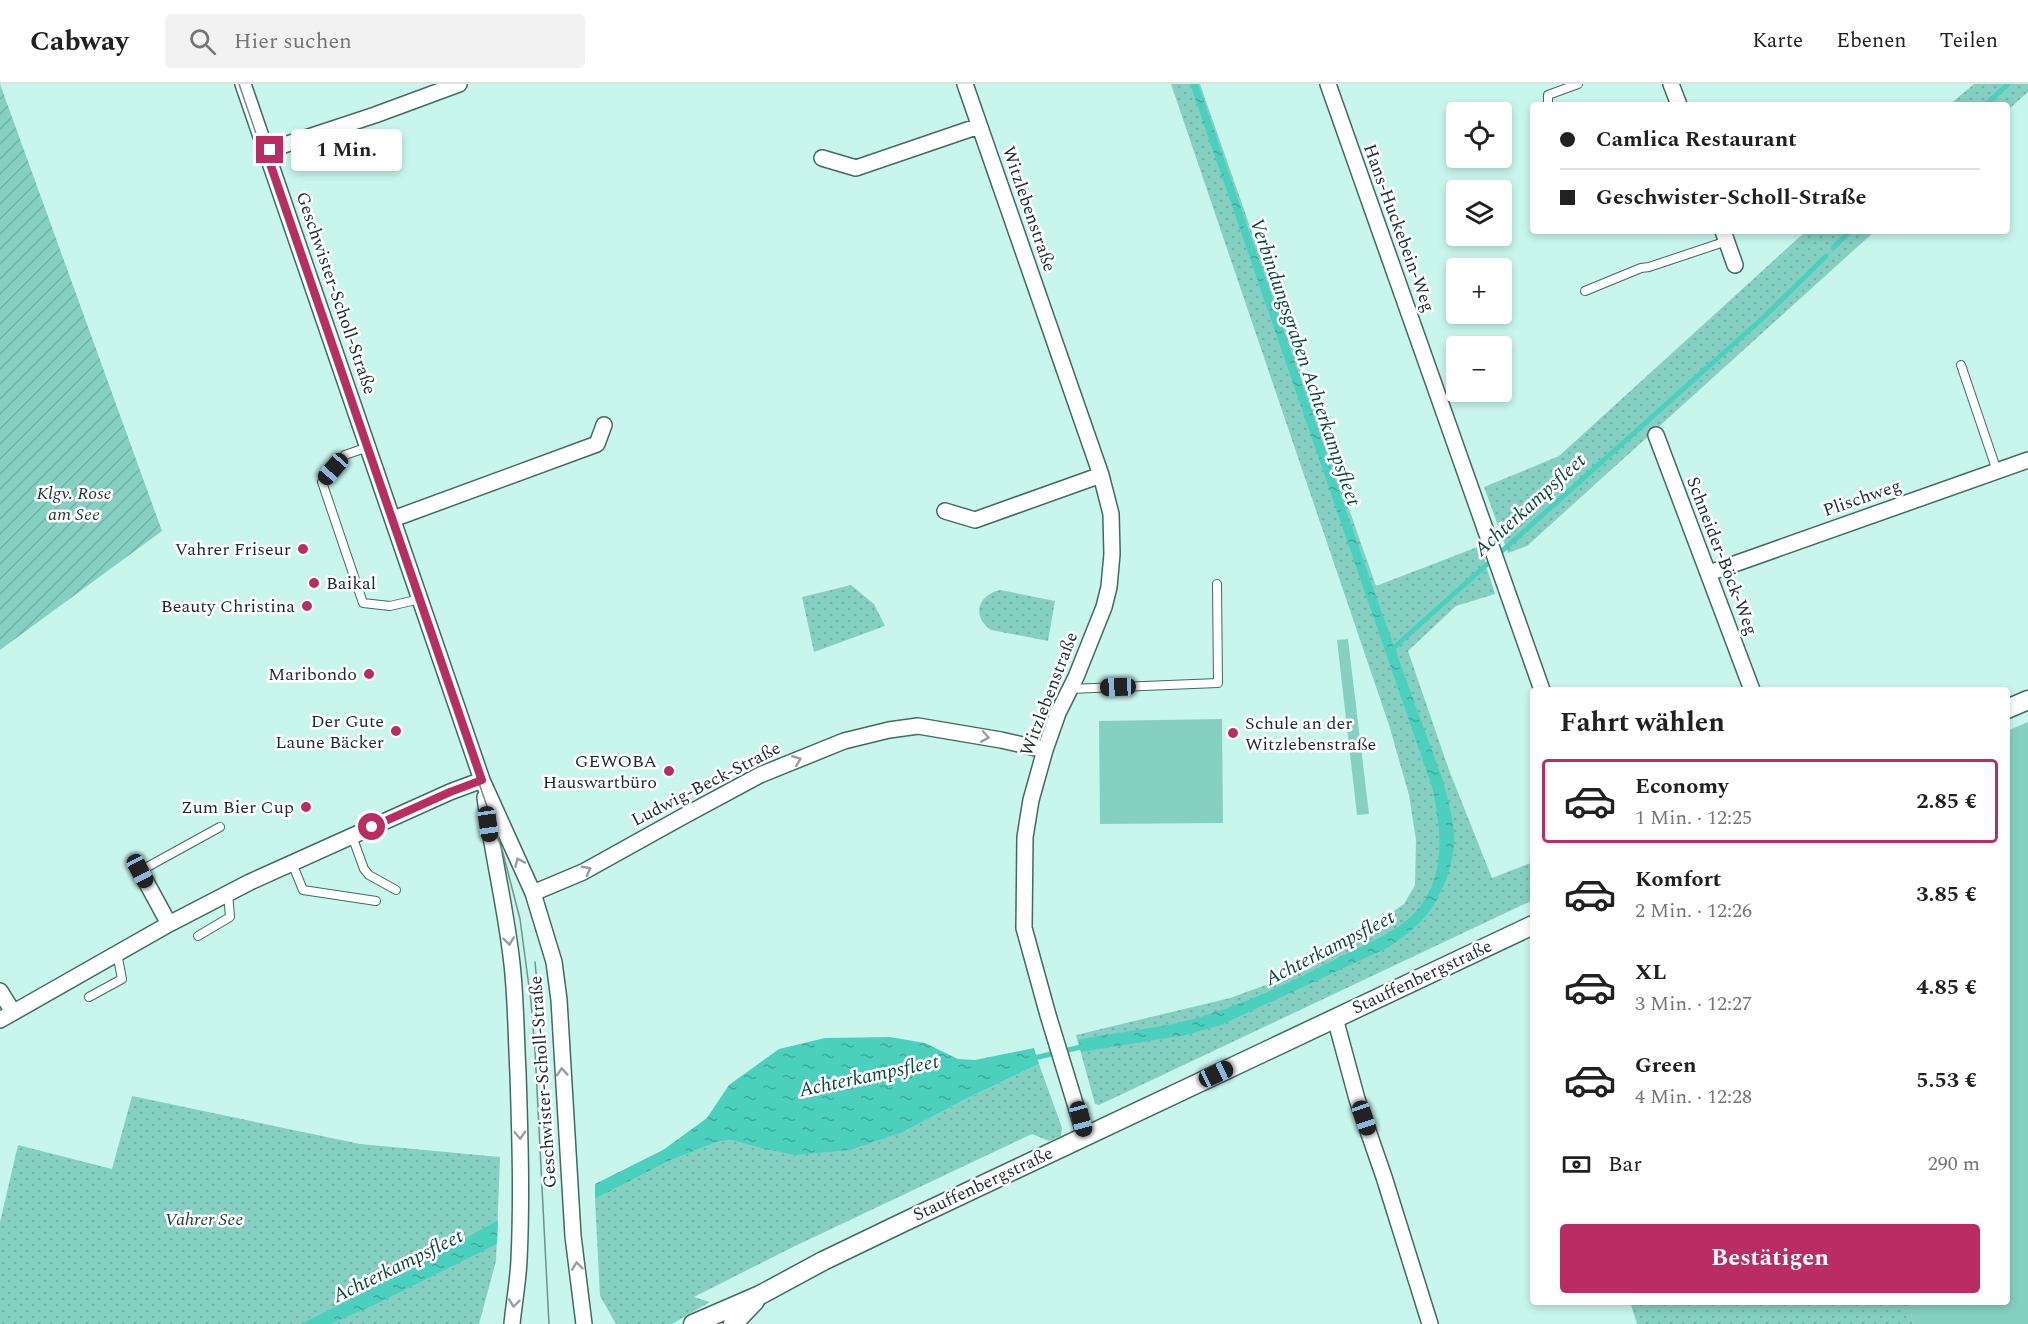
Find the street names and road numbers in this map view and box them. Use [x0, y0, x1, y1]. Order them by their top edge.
street label: Hans-Huckebein-Weg [1356, 140, 1442, 316]
street label: Witzlebenstraße [995, 143, 1063, 275]
street label: Geschwister-Scholl-Straße [289, 188, 383, 398]
street label: Plischweg [1819, 472, 1905, 524]
street label: Schneider-Böck-Weg [1679, 473, 1765, 639]
street label: Witzlebenstraße [1013, 628, 1085, 760]
street label: Ludwig-Beck-Straße [627, 735, 785, 833]
street label: Stauffenbergstraße [1347, 933, 1497, 1021]
street label: Geschwister-Scholl-Straße [522, 975, 564, 1189]
street label: Stauffenbergstraße [908, 1140, 1058, 1228]

